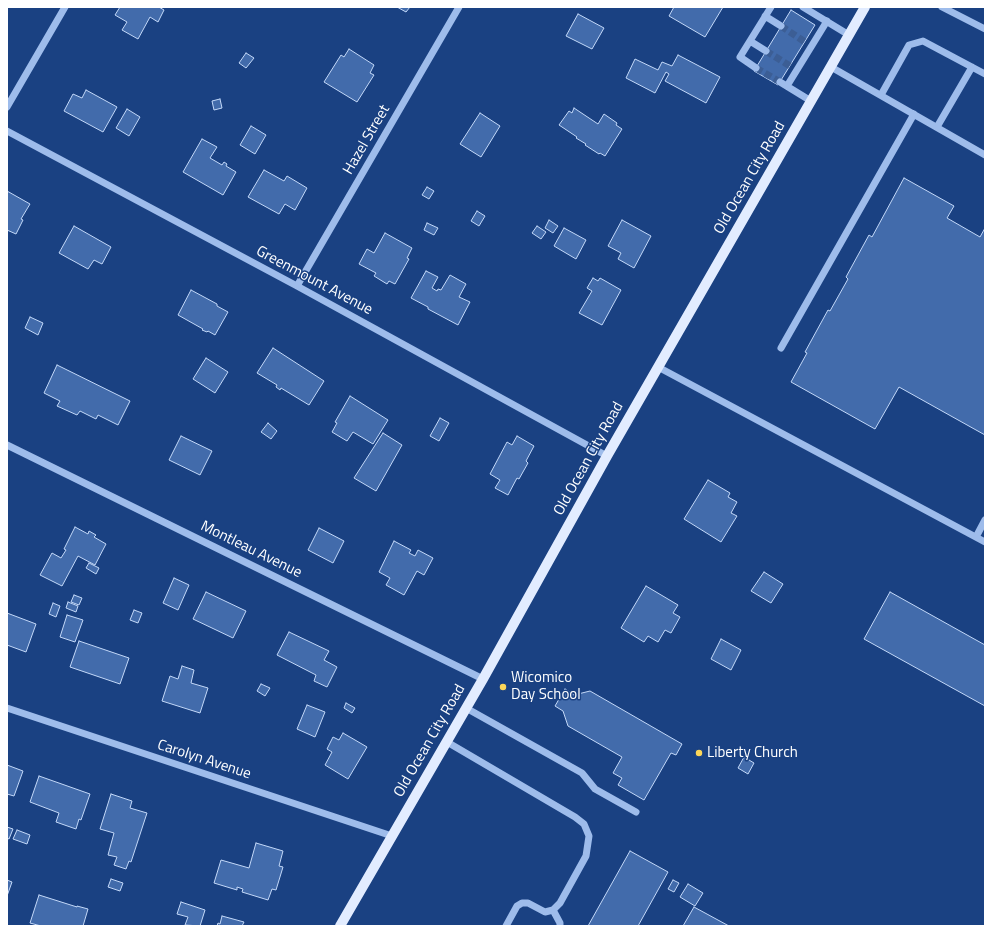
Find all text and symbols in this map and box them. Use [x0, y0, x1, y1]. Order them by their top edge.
street label: Hazel Street [340, 102, 394, 178]
street label: Old Ocean City Road [710, 118, 790, 238]
street label: Greenmount Avenue [253, 243, 375, 319]
street label: Old Ocean City Road [550, 399, 628, 519]
street label: Montleau Avenue [197, 518, 305, 582]
place label: Wicomico Day School [511, 669, 581, 704]
street label: Old Ocean City Road [390, 681, 470, 801]
marker: Wicomico Day School [498, 682, 508, 692]
street label: Carolyn Avenue [155, 736, 253, 784]
place label: Liberty Church [707, 744, 798, 762]
marker: Liberty Church [694, 748, 704, 758]

